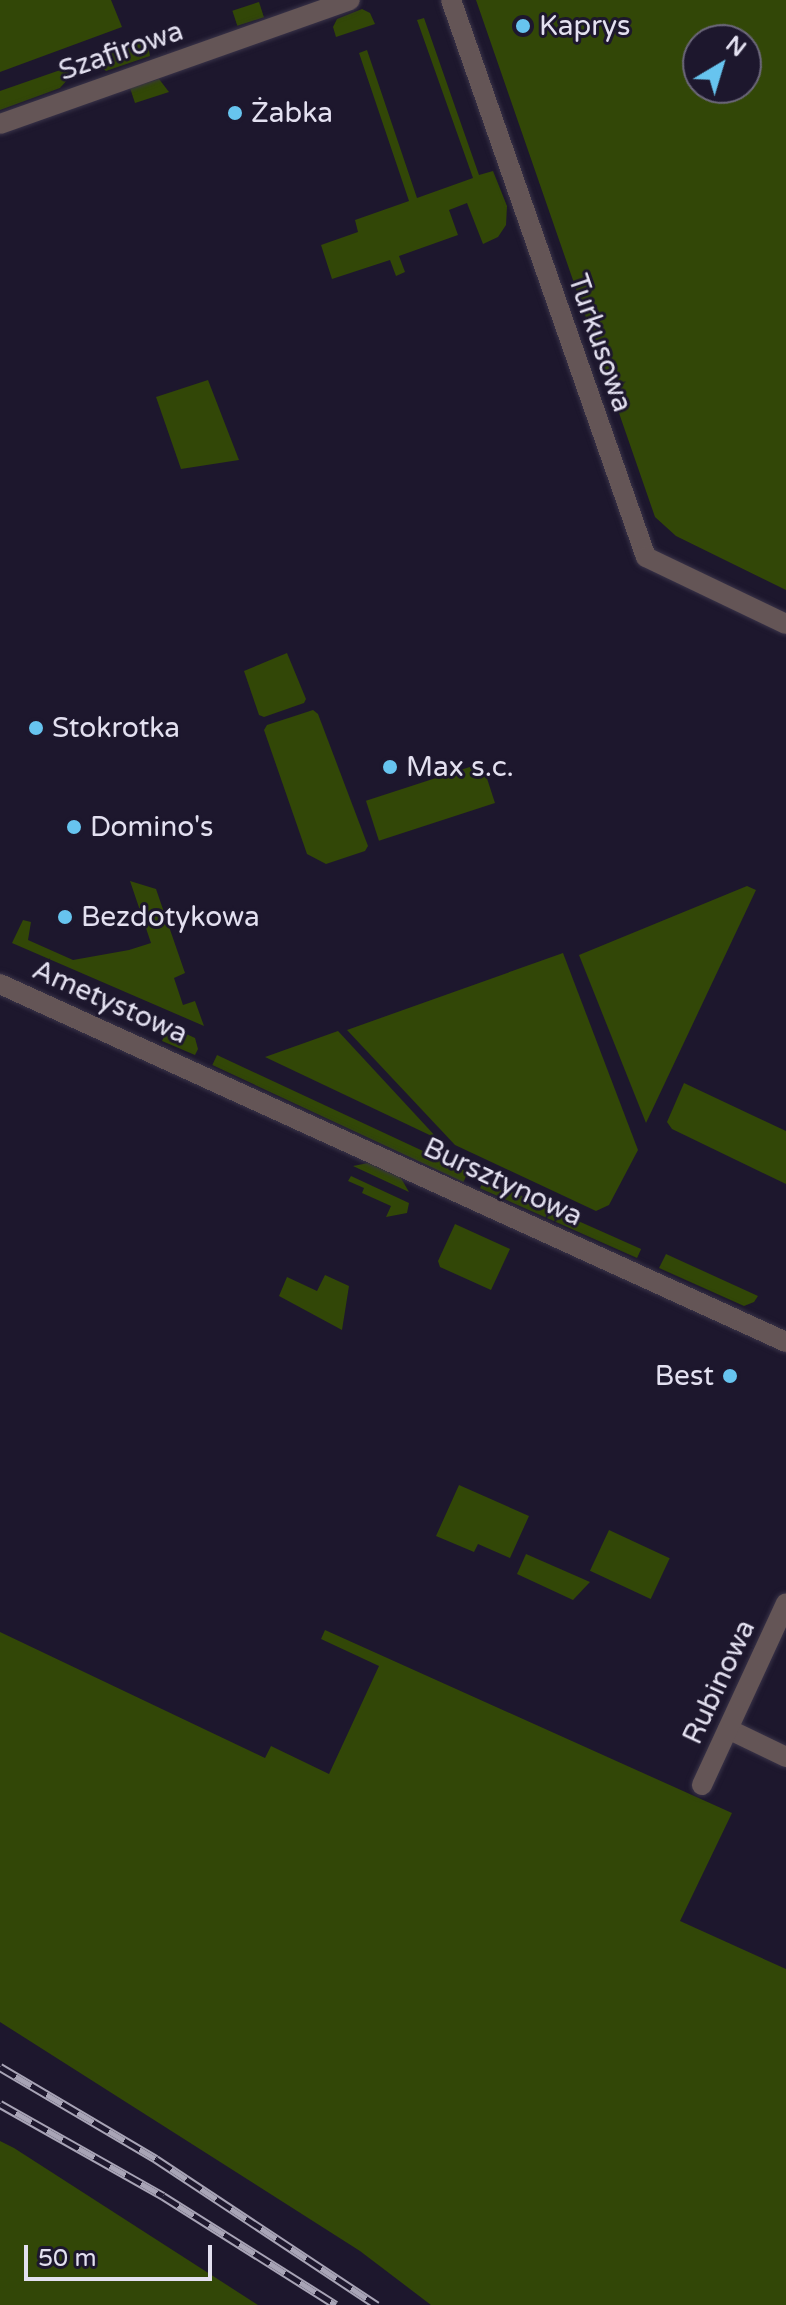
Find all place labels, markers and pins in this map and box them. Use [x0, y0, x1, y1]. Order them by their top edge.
place label: Kaprys [539, 9, 630, 43]
marker: Kaprys [514, 17, 532, 35]
place label: Żabka [251, 96, 333, 130]
marker: Żabka [226, 104, 244, 122]
place label: Stokrotka [52, 711, 180, 745]
marker: Stokrotka [27, 719, 45, 737]
place label: Max s.c. [406, 750, 514, 784]
marker: Max s.c. [381, 758, 399, 776]
place label: Domino's [90, 810, 214, 844]
marker: Domino's [65, 818, 83, 836]
place label: Bezdotykowa [81, 900, 260, 934]
marker: Bezdotykowa [56, 908, 74, 926]
place label: Best [655, 1359, 714, 1393]
marker: Best [721, 1367, 739, 1385]

